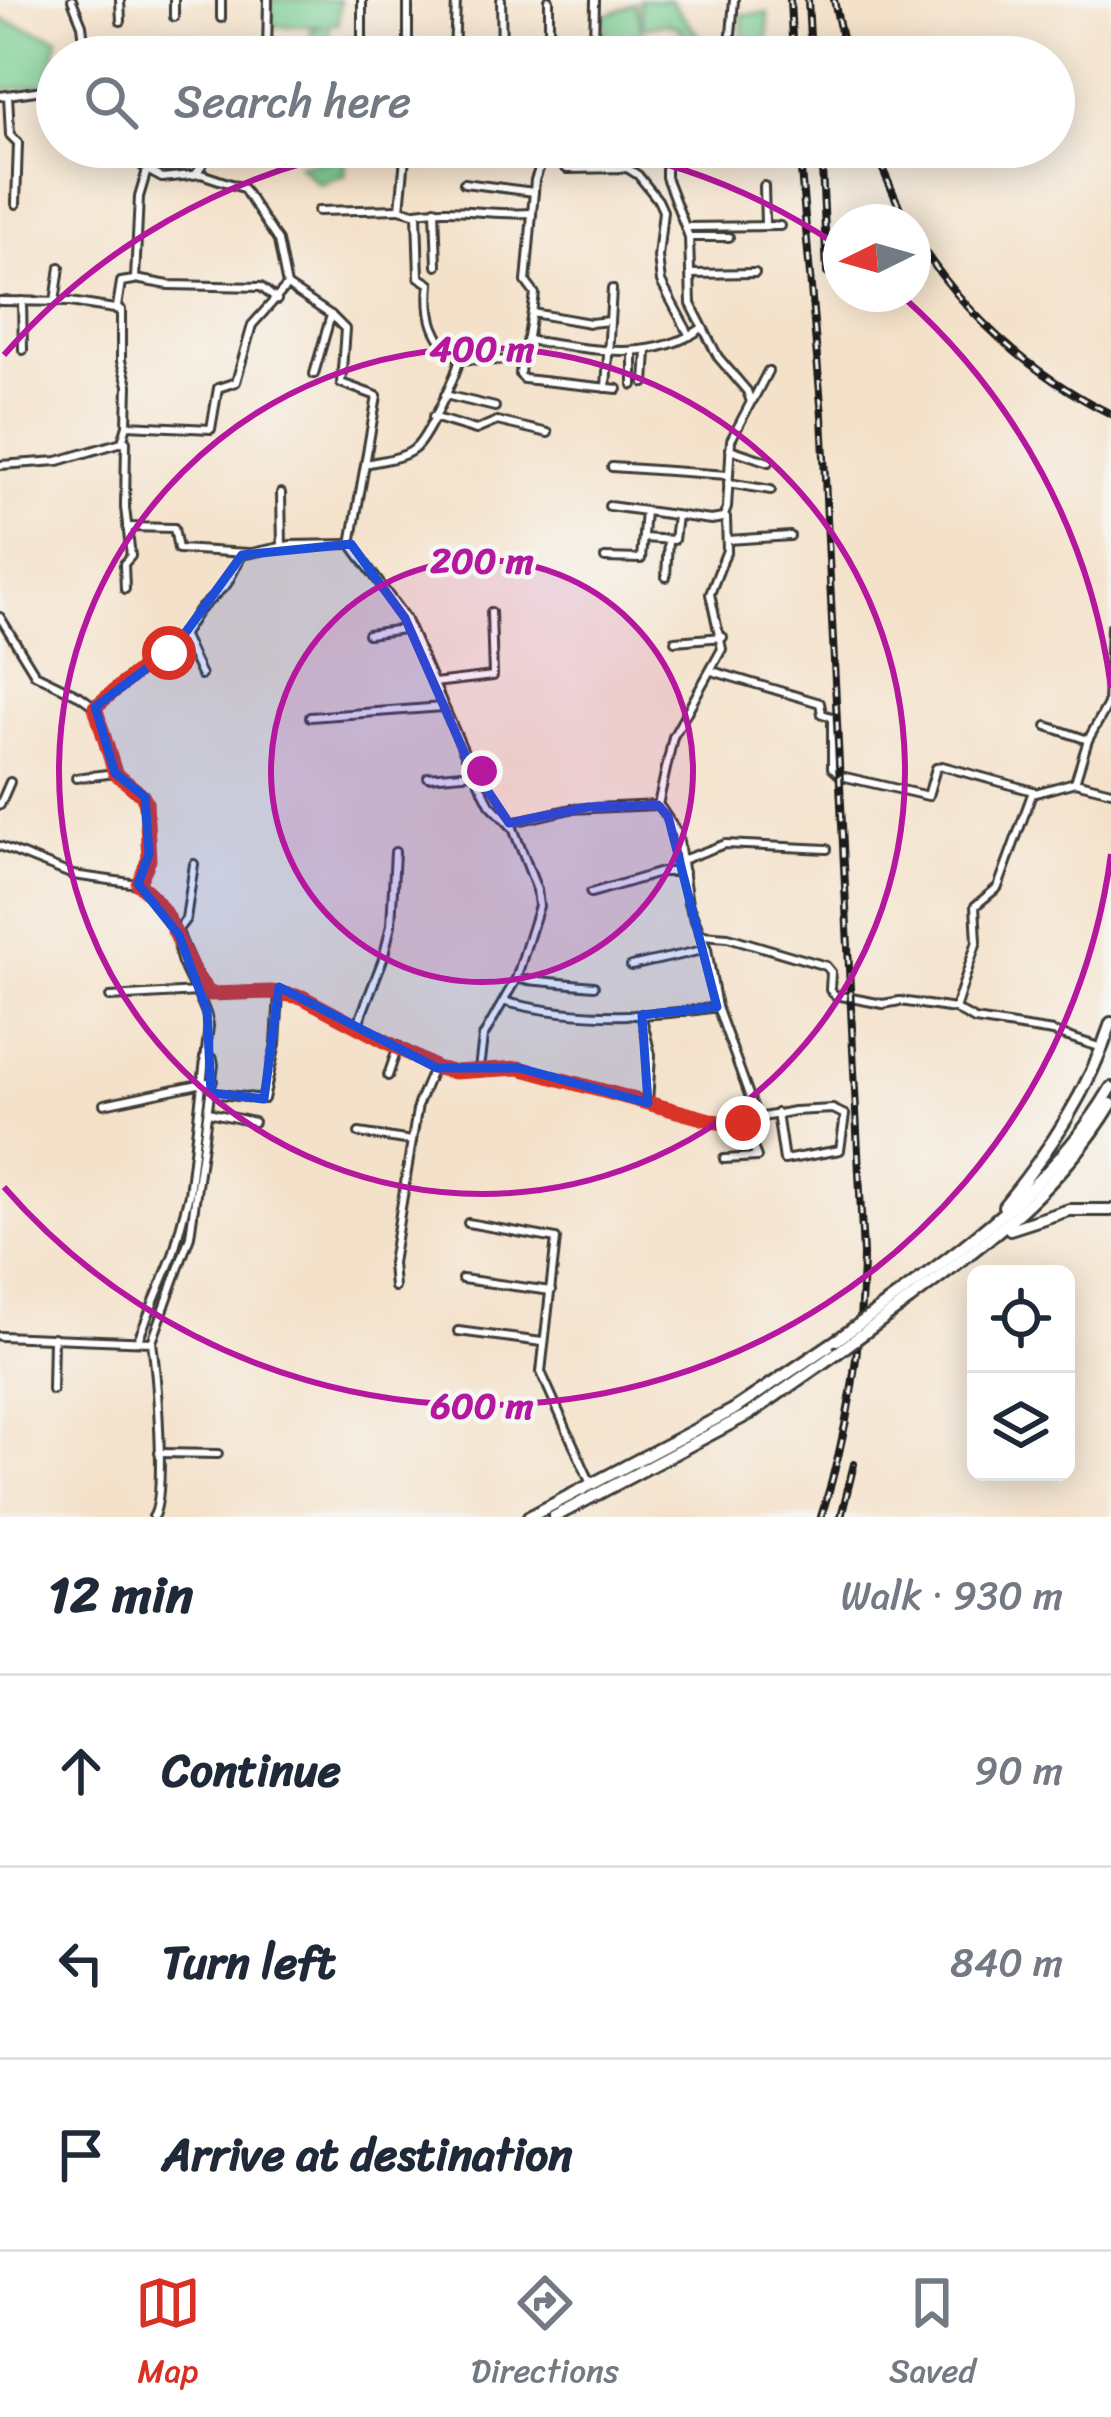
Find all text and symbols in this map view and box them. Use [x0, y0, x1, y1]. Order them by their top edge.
search box [36, 36, 1075, 168]
text: Search here [174, 62, 411, 142]
icon: search [78, 69, 144, 135]
north arrow [823, 204, 931, 312]
text: 400 m [429, 317, 535, 381]
text: 200 m [430, 529, 534, 593]
route start [142, 626, 196, 680]
centre of rings [461, 750, 503, 792]
route end [716, 1096, 770, 1150]
map controls [967, 1265, 1075, 1481]
button: locate [967, 1265, 1075, 1373]
button: layers [967, 1373, 1075, 1481]
text: 600 m [431, 1374, 534, 1438]
text: 12 min [48, 1550, 193, 1640]
text: Walk · 930 m [841, 1561, 1063, 1630]
text: Continue [162, 1731, 341, 1811]
text: 90 m [974, 1736, 1063, 1805]
icon: ahead [48, 1738, 114, 1804]
text: Turn left [162, 1923, 335, 2003]
text: 840 m [950, 1928, 1063, 1997]
icon: left [48, 1930, 114, 1996]
text: Arrive at destination [162, 2115, 572, 2195]
icon: arrive [48, 2122, 114, 2188]
tab: Map [135, 2270, 201, 2400]
tab: Directions [471, 2270, 619, 2400]
tab: Saved [889, 2270, 976, 2400]

